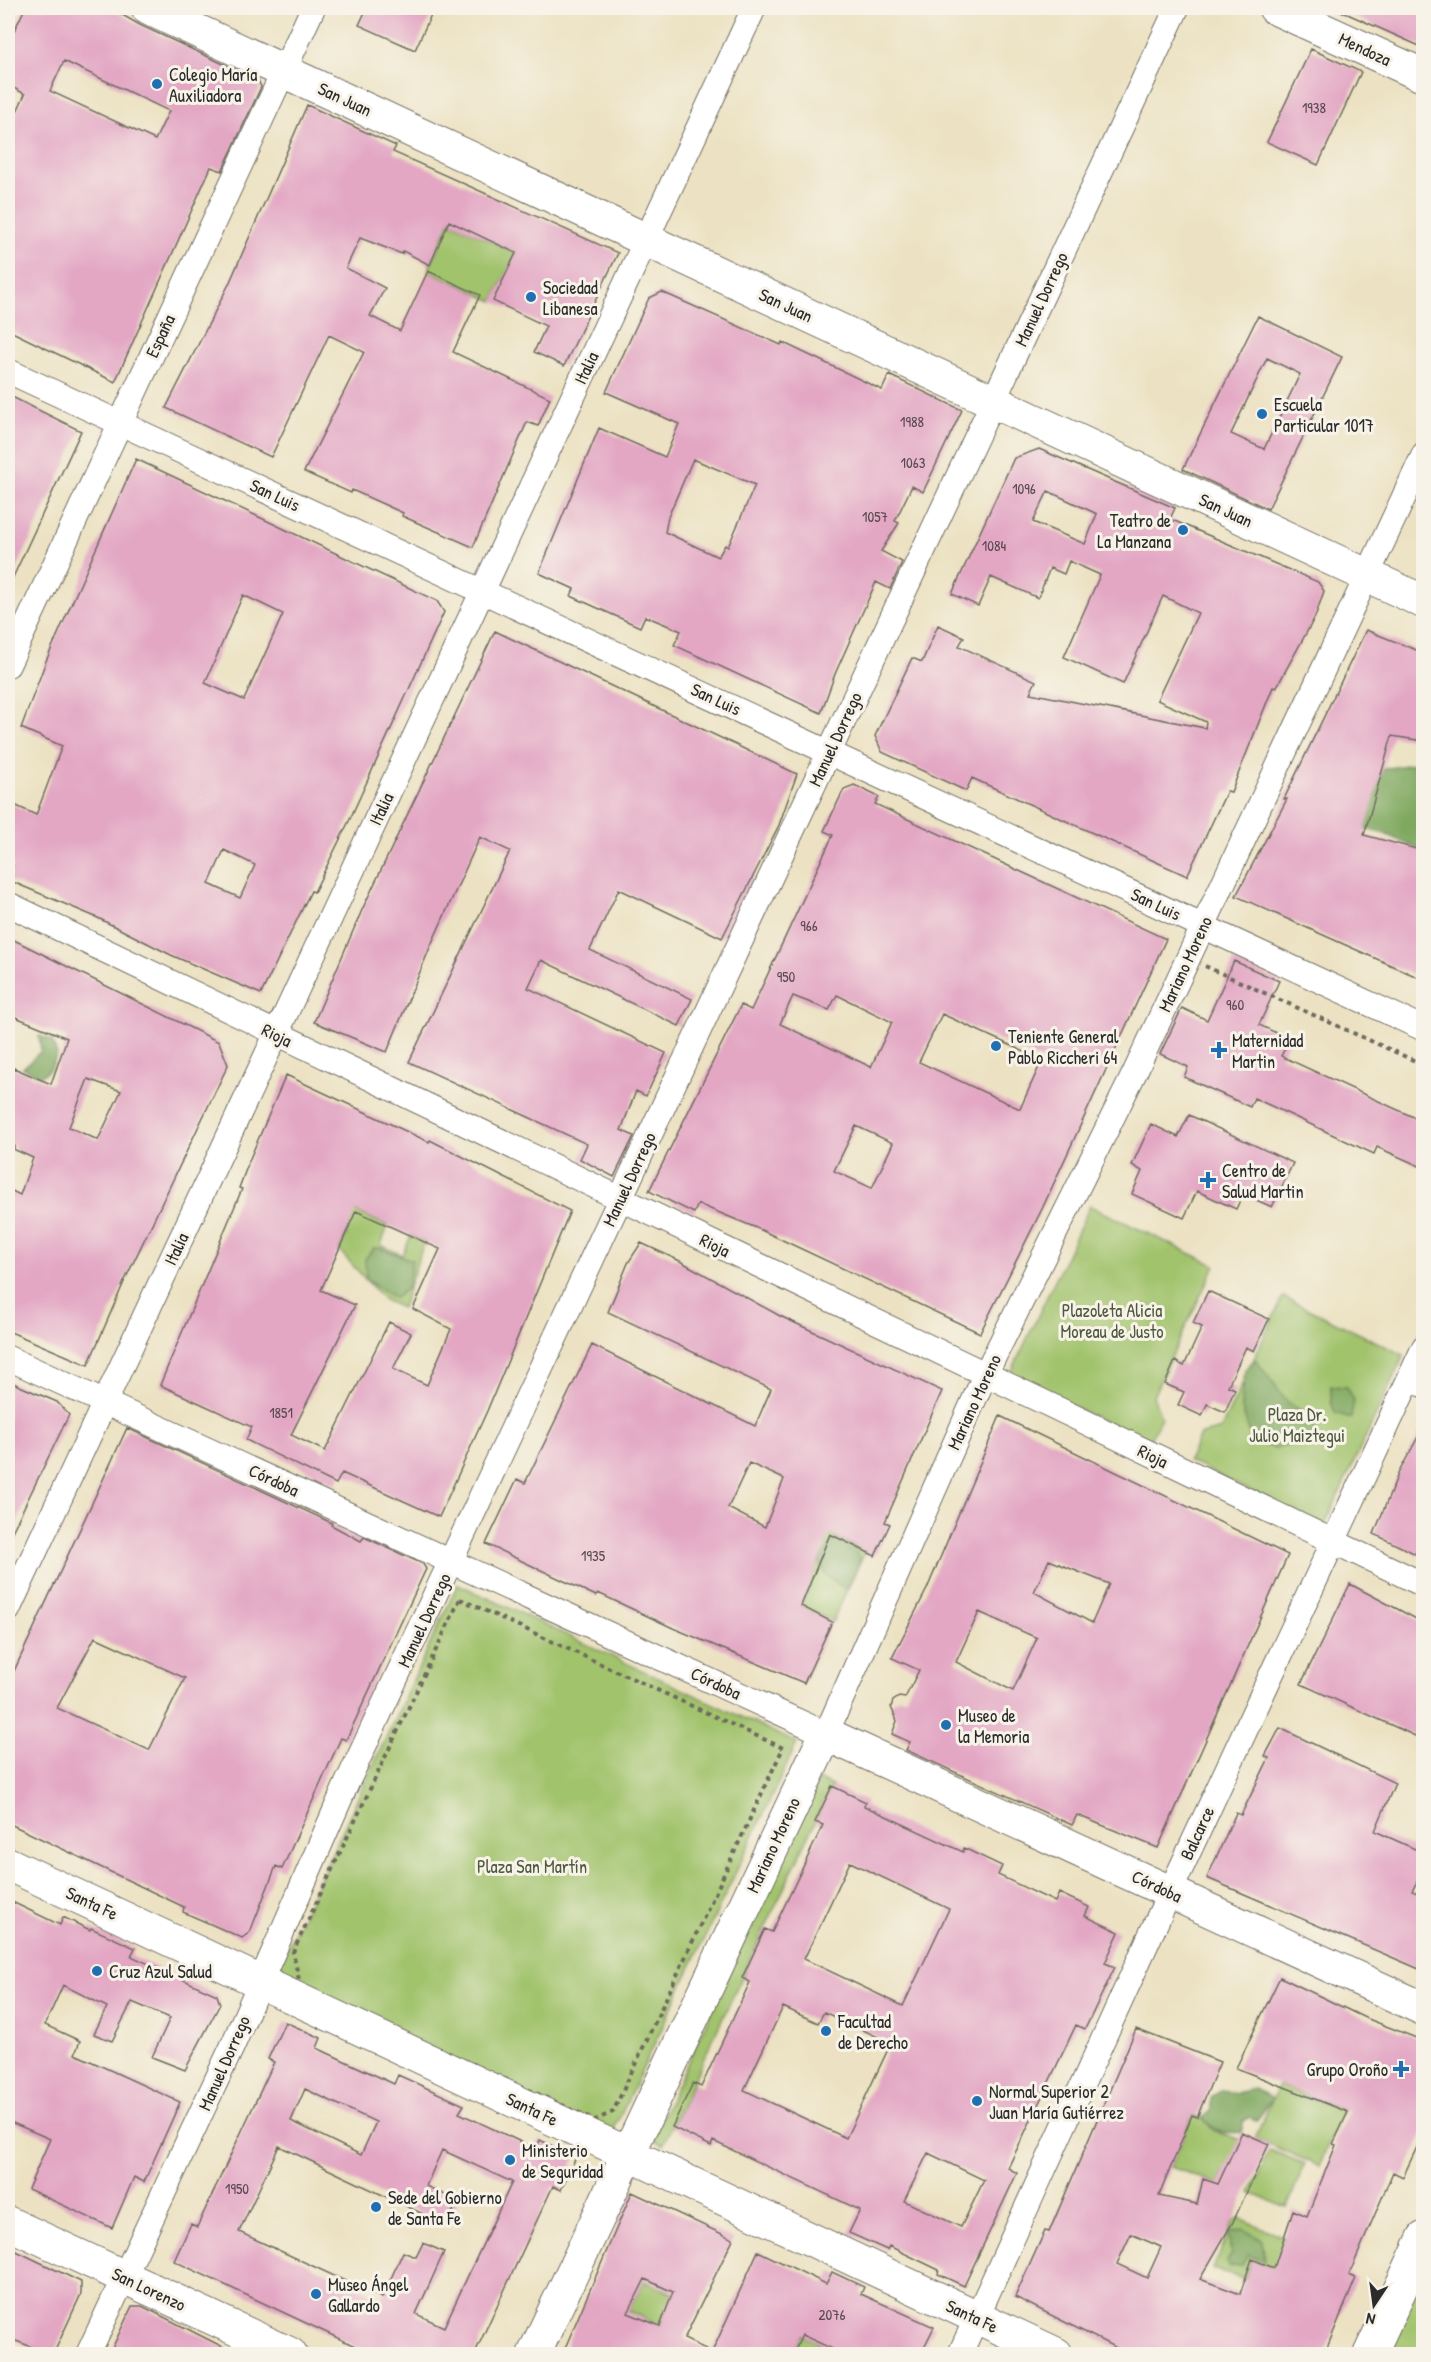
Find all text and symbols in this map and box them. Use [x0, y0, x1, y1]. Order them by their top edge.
street label: Mendoza [1335, 26, 1395, 72]
place label: Colegio María Auxiliadora [169, 62, 257, 108]
street label: San Juan [314, 76, 376, 122]
marker: Colegio María Auxiliadora [150, 77, 164, 91]
house number: 1938 [1302, 97, 1326, 118]
street label: Manuel Dorrego [1008, 248, 1074, 350]
place label: Sociedad Libanesa [543, 275, 598, 321]
street label: San Juan [755, 282, 817, 328]
marker: Sociedad Libanesa [524, 290, 538, 304]
street label: España [139, 310, 181, 362]
street label: Italia [568, 348, 604, 388]
place label: Escuela Particular 1017 [1274, 392, 1374, 438]
marker: Escuela Particular 1017 [1255, 407, 1269, 421]
house number: 1988 [900, 411, 924, 432]
house number: 1063 [901, 452, 926, 473]
street label: San Luis [246, 473, 304, 517]
house number: 1096 [1012, 478, 1036, 499]
street label: San Juan [1195, 487, 1257, 533]
house number: 1057 [862, 506, 888, 527]
place label: Teatro de La Manzana [1097, 508, 1171, 554]
marker: Teatro de La Manzana [1176, 523, 1190, 537]
house number: 1084 [982, 535, 1007, 556]
street label: San Luis [687, 677, 745, 721]
street label: Manuel Dorrego [802, 688, 868, 790]
street label: Italia [363, 789, 399, 829]
street label: San Luis [1127, 882, 1185, 926]
street label: Mariano Moreno [1152, 912, 1218, 1016]
house number: 966 [800, 915, 818, 936]
house number: 950 [777, 966, 796, 987]
house number: 960 [1226, 994, 1244, 1015]
street label: Rioja [258, 1017, 296, 1053]
place label: Teniente General Pablo Riccheri 64 [1008, 1024, 1119, 1070]
place label: Maternidad Martin [1232, 1028, 1303, 1074]
marker: Teniente General Pablo Riccheri 64 [989, 1039, 1003, 1053]
marker: Maternidad Martin [1210, 1041, 1228, 1059]
street label: Manuel Dorrego [596, 1128, 662, 1230]
place label: Centro de Salud Martin [1222, 1158, 1304, 1204]
marker: Centro de Salud Martin [1199, 1171, 1217, 1189]
street label: Rioja [696, 1227, 734, 1263]
street label: Italia [158, 1229, 194, 1269]
park label: Plazoleta Alicia Moreau de Justo [1060, 1298, 1164, 1344]
street label: Mariano Moreno [941, 1350, 1007, 1454]
house number: 1851 [269, 1402, 293, 1423]
park label: Plaza Dr. Julio Maiztegui [1249, 1402, 1345, 1448]
street label: Rioja [1134, 1438, 1172, 1474]
street label: Córdoba [245, 1458, 303, 1502]
house number: 1935 [581, 1545, 606, 1566]
street label: Manuel Dorrego [391, 1569, 457, 1671]
street label: Córdoba [687, 1661, 745, 1705]
place label: Museo de la Memoria [958, 1703, 1029, 1749]
marker: Museo de la Memoria [939, 1718, 953, 1732]
street label: Mariano Moreno [740, 1793, 806, 1897]
street label: Balcarce [1174, 1802, 1220, 1864]
park label: Plaza San Martín [477, 1854, 587, 1879]
street label: Córdoba [1128, 1864, 1186, 1908]
street label: Santa Fe [62, 1880, 122, 1926]
place label: Cruz Azul Salud [109, 1959, 212, 1984]
marker: Cruz Azul Salud [90, 1964, 104, 1978]
place label: Facultad de Derecho [837, 2009, 908, 2055]
street label: Manuel Dorrego [192, 2012, 256, 2114]
marker: Facultad de Derecho [819, 2024, 833, 2038]
place label: Grupo Oroño [1307, 2057, 1388, 2082]
marker: Grupo Oroño [1392, 2060, 1410, 2078]
place label: Normal Superior 2 Juan María Gutiérrez [989, 2079, 1124, 2125]
street label: Santa Fe [502, 2086, 562, 2132]
marker: Normal Superior 2 Juan María Gutiérrez [970, 2094, 984, 2108]
place label: Ministerio de Seguridad [522, 2138, 603, 2184]
marker: Ministerio de Seguridad [503, 2153, 517, 2167]
house number: 1950 [225, 2178, 249, 2199]
place label: Sede del Gobierno de Santa Fe [388, 2185, 502, 2231]
marker: Sede del Gobierno de Santa Fe [369, 2200, 383, 2214]
street label: San Lorenzo [108, 2261, 190, 2317]
place label: Museo Ángel Gallardo [328, 2272, 408, 2318]
north arrow [1344, 2275, 1404, 2335]
marker: Museo Ángel Gallardo [309, 2287, 323, 2301]
street label: Santa Fe [942, 2293, 1002, 2339]
house number: 2076 [818, 2304, 846, 2325]
text: N [1364, 2308, 1377, 2331]

